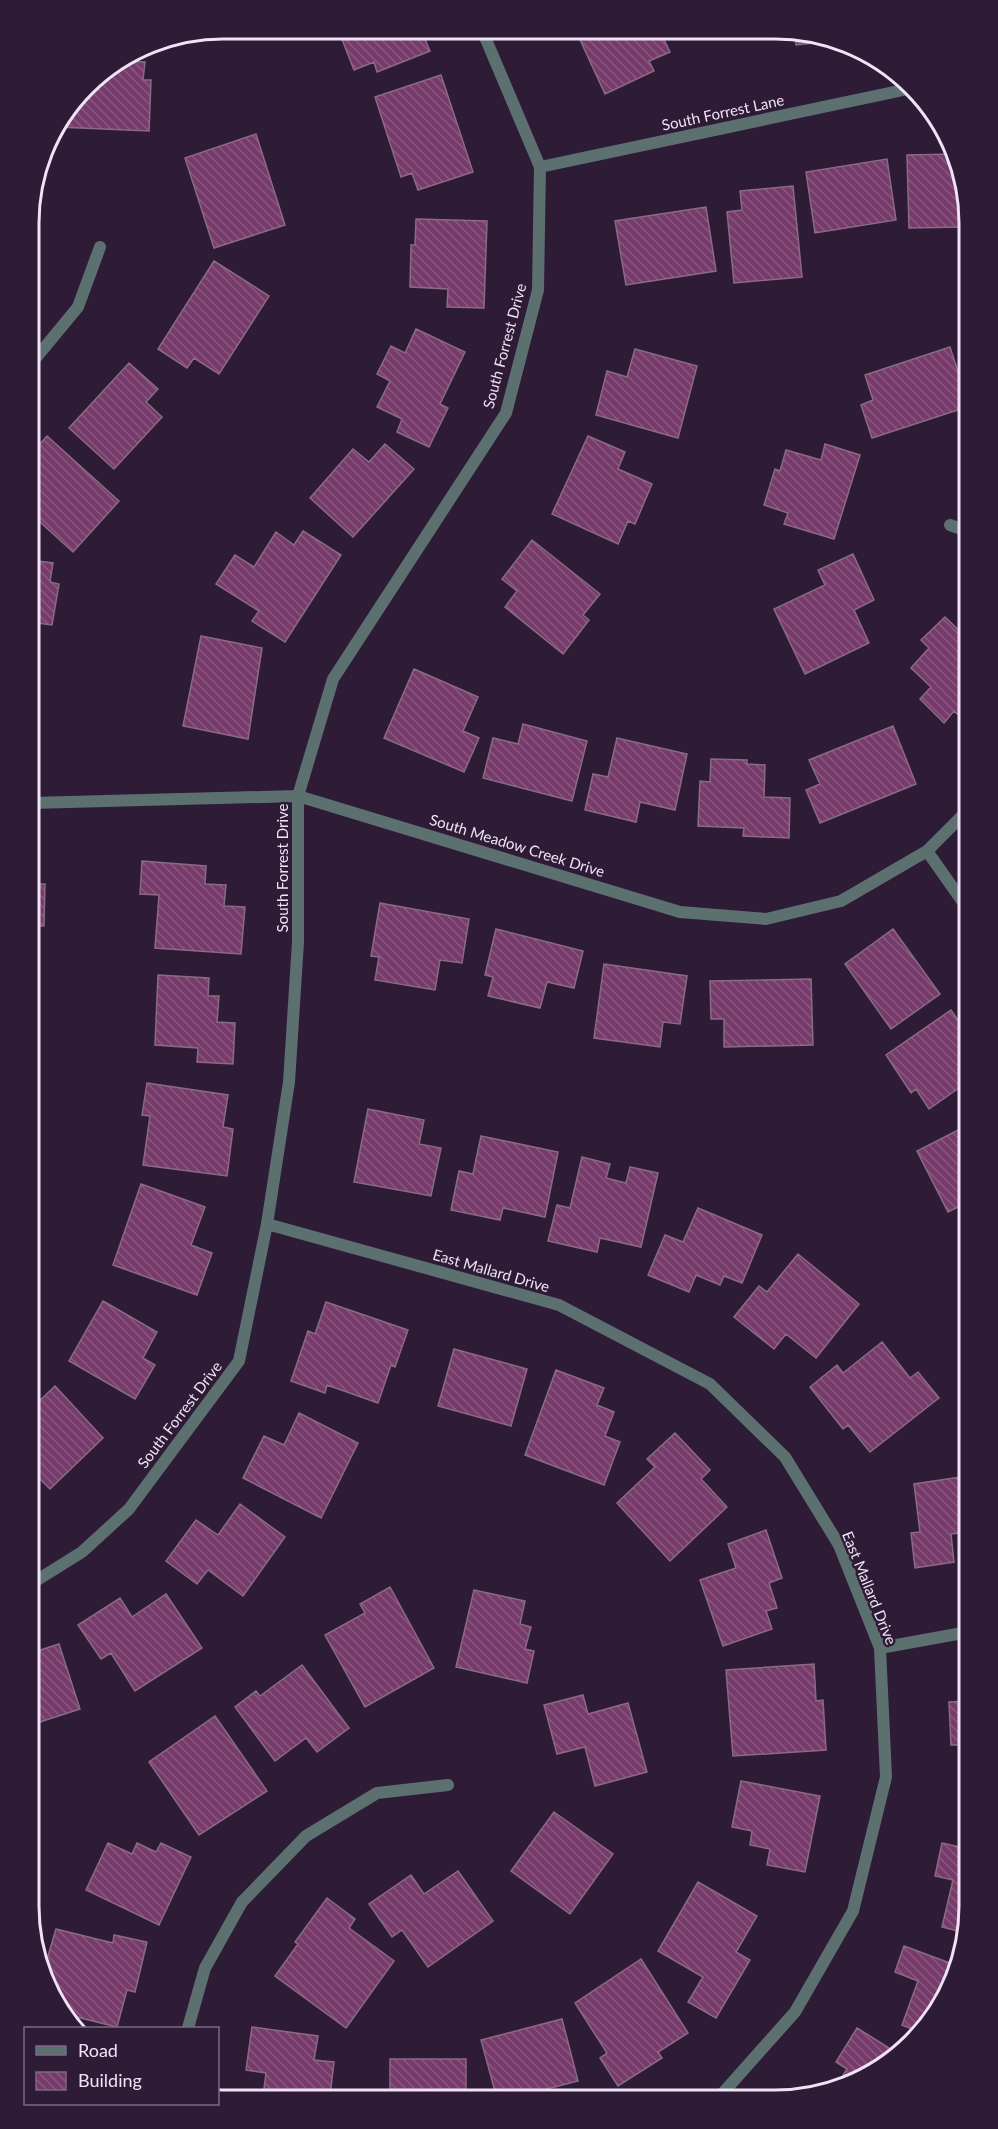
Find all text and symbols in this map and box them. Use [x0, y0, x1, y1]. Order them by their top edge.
street label: South Forrest Lane [660, 90, 786, 134]
street label: South Forrest Drive [479, 281, 529, 410]
street label: South Forrest Drive [273, 803, 291, 932]
street label: South Meadow Creek Drive [428, 810, 607, 880]
street label: East Mallard Drive [431, 1245, 552, 1295]
street label: South Forrest Drive [133, 1357, 225, 1471]
street label: East Mallard Drive [839, 1528, 901, 1647]
legend [24, 2027, 219, 2105]
text: Road [78, 2039, 118, 2061]
text: Building [78, 2069, 142, 2091]

